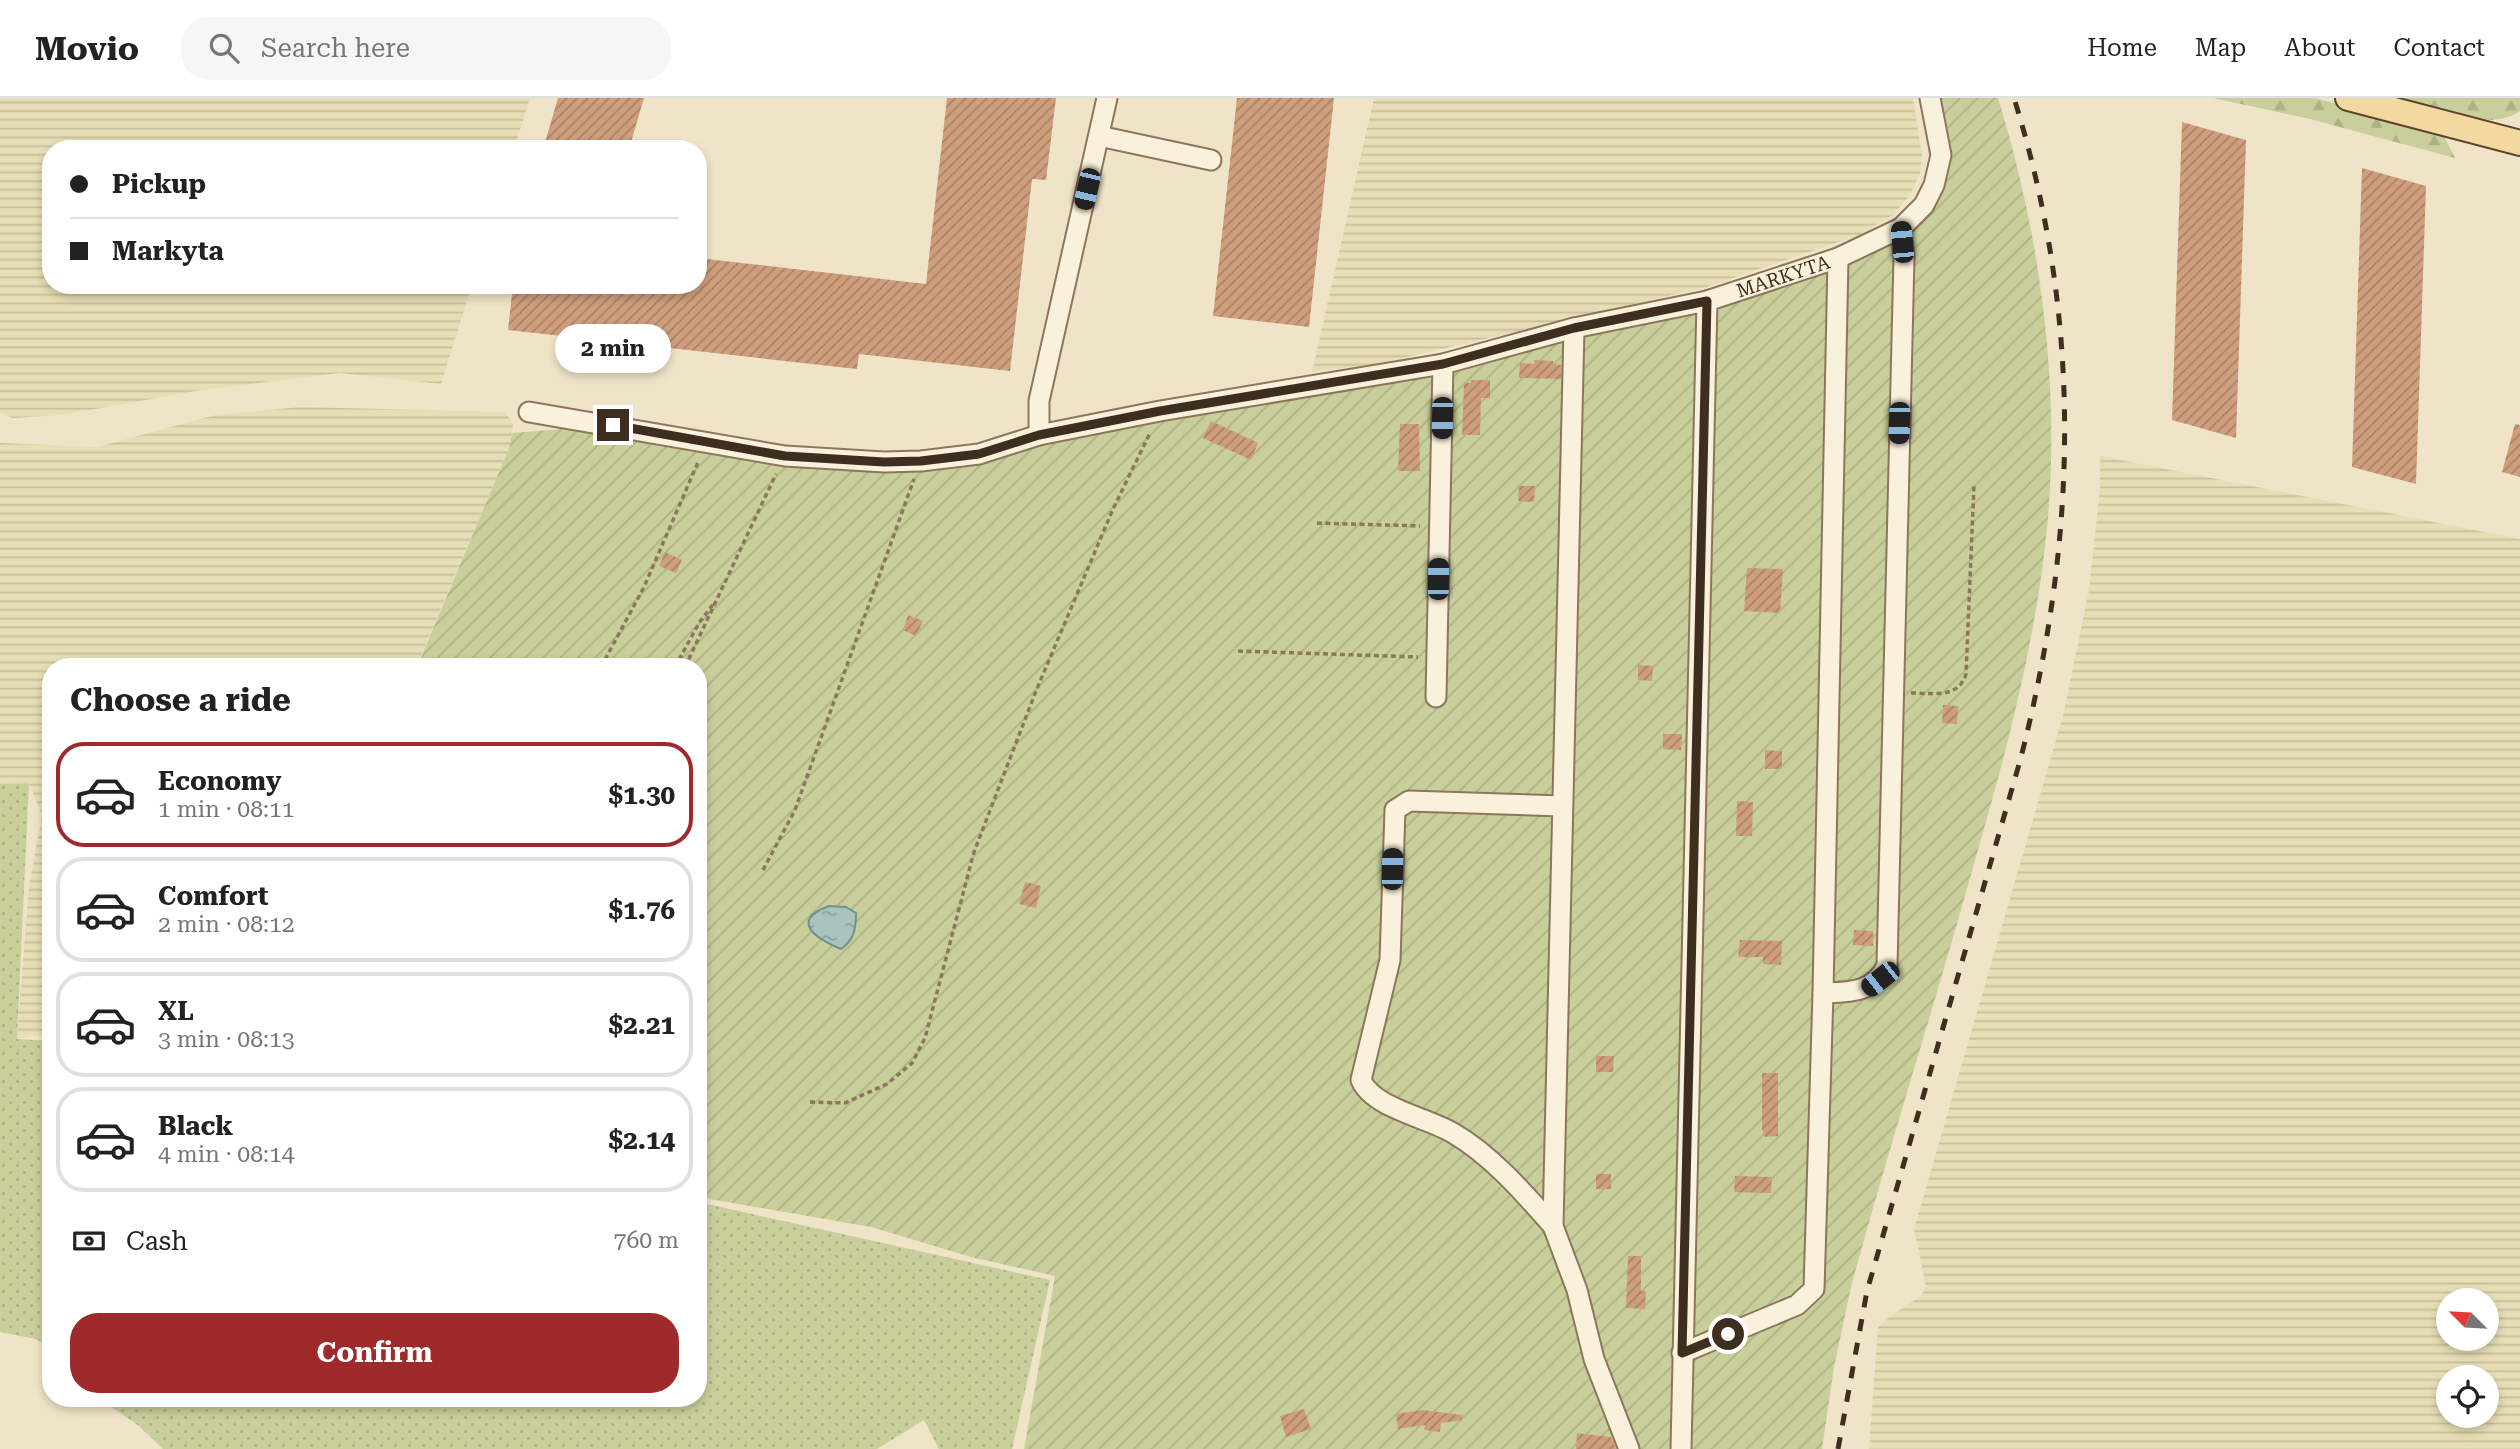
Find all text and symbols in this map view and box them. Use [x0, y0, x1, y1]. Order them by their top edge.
search box [181, 17, 671, 80]
text: Movio [35, 29, 139, 68]
icon: search [205, 29, 243, 67]
text: Search here [261, 33, 410, 63]
text: Home [2087, 34, 2157, 62]
text: Map [2195, 34, 2246, 62]
text: About [2284, 34, 2355, 62]
text: Contact [2393, 34, 2485, 62]
car [1073, 166, 1102, 212]
text: Pickup [112, 169, 206, 199]
car [1890, 220, 1915, 264]
text: Markyta [112, 236, 224, 266]
street label: MARKYTA [1733, 250, 1833, 302]
callout: 2 min [555, 324, 671, 372]
text: 2 min [581, 335, 645, 362]
car [1432, 397, 1453, 439]
car [1888, 402, 1911, 444]
route end [597, 409, 629, 441]
car [1428, 558, 1449, 600]
text: Choose a ride [70, 681, 291, 719]
icon: car [74, 763, 137, 826]
text: Economy [158, 766, 281, 796]
text: $1.30 [609, 780, 675, 810]
text: 1 min · 08:11 [158, 796, 295, 823]
car [1382, 848, 1403, 890]
icon: car [74, 878, 137, 941]
text: Comfort [158, 881, 268, 911]
text: $1.76 [609, 895, 675, 925]
text: 2 min · 08:12 [158, 911, 295, 938]
car [1857, 958, 1904, 1000]
icon: car [74, 993, 137, 1056]
text: XL [158, 996, 194, 1026]
text: $2.21 [609, 1010, 675, 1040]
text: 3 min · 08:13 [158, 1026, 295, 1053]
icon: car [74, 1108, 137, 1171]
text: Black [158, 1111, 233, 1141]
text: $2.14 [609, 1125, 675, 1155]
text: 4 min · 08:14 [158, 1141, 295, 1168]
icon: cash [70, 1222, 108, 1260]
text: Cash [126, 1226, 188, 1256]
text: 760 m [614, 1227, 679, 1254]
north arrow [2436, 1288, 2499, 1351]
map controls [2436, 1288, 2499, 1428]
button: Confirm [70, 1313, 679, 1393]
route start [1712, 1318, 1744, 1350]
button: locate [2436, 1365, 2499, 1428]

